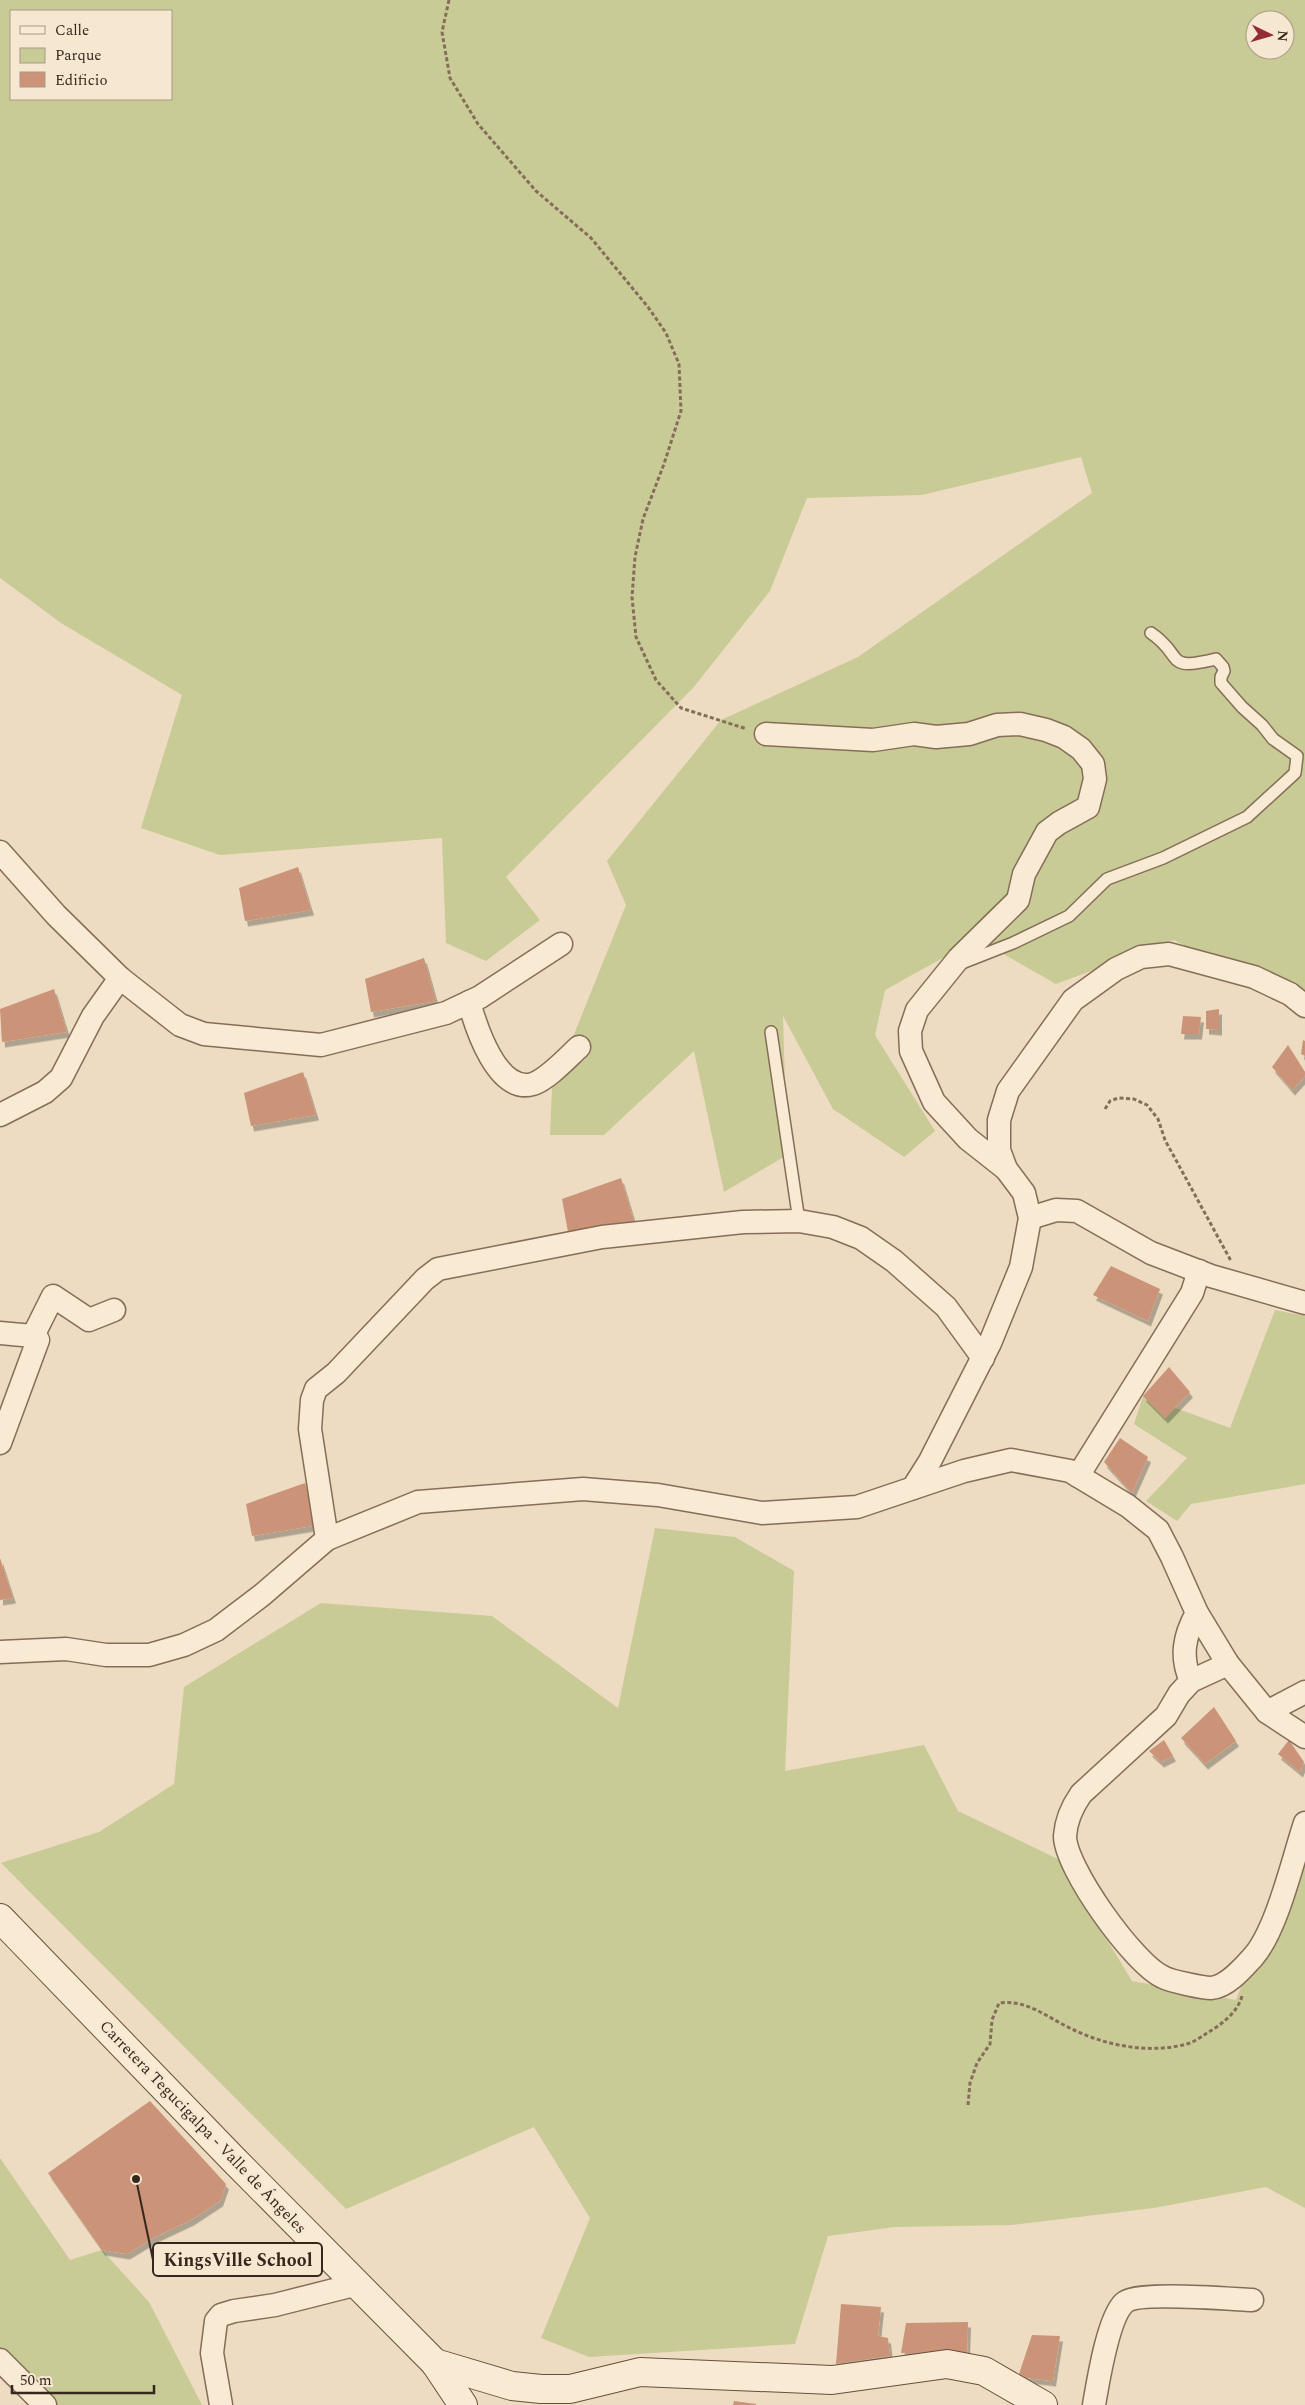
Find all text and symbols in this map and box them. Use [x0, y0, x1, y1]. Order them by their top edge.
legend [10, 10, 172, 100]
north arrow [1245, 10, 1295, 60]
text: Calle [55, 19, 89, 42]
text: N [1271, 29, 1293, 43]
text: Parque [55, 44, 102, 67]
text: Edificio [55, 69, 108, 92]
street label: Carretera Tegucigalpa - Valle de Ángeles [94, 2015, 312, 2239]
callout: KingsVille School [153, 2243, 322, 2276]
text: KingsVille School [163, 2247, 313, 2274]
scale bar [12, 2362, 155, 2394]
text: 50 m [20, 2369, 52, 2392]

